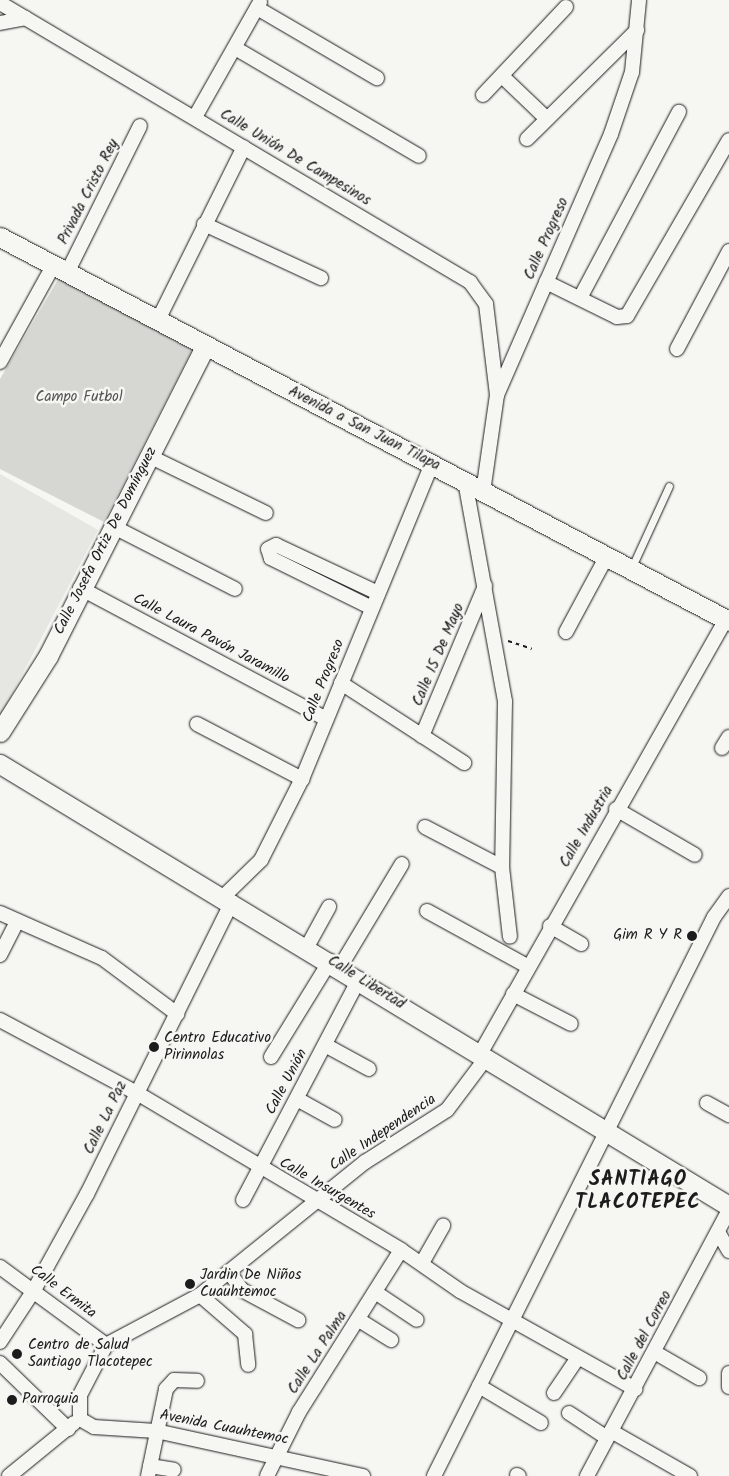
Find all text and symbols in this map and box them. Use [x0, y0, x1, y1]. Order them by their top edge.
street label: Calle Unión De Campesinos [216, 106, 374, 210]
street label: Privada Cristo Rey [55, 136, 123, 248]
street label: Calle Progreso [521, 195, 573, 283]
street label: Avenida a San Juan Tilapa [285, 383, 443, 475]
park label: Campo Futbol [35, 389, 123, 407]
street label: Calle Josefa Ortiz De Domínguez [51, 444, 161, 638]
street label: Calle Laura Pavón Jaramillo [130, 590, 292, 688]
street label: Calle 15 De Mayo [409, 601, 469, 709]
street label: Calle Progreso [299, 637, 349, 725]
street label: Calle Industria [556, 783, 618, 871]
place label: Gim R Y R [613, 927, 682, 945]
marker: Gim R Y R [686, 930, 698, 942]
street label: Calle Libertad [324, 952, 408, 1014]
place label: Centro Educativo Pirinnolas [164, 1029, 271, 1064]
marker: Centro Educativo Pirinnolas [148, 1041, 160, 1053]
street label: Calle Unión [262, 1046, 312, 1118]
street label: Calle La Paz [81, 1078, 131, 1158]
street label: Calle Independencia [326, 1091, 440, 1175]
street label: Calle Insurgentes [276, 1154, 378, 1224]
district label: SANTIAGO TLACOTEPEC [574, 1168, 702, 1215]
street label: Calle Ermita [26, 1261, 100, 1323]
place label: Jardin De Niños Cuauhtemoc [200, 1266, 301, 1301]
marker: Jardin De Niños Cuauhtemoc [184, 1278, 196, 1290]
street label: Calle del Correo [614, 1288, 676, 1384]
street label: Calle La Palma [285, 1308, 351, 1398]
place label: Centro de Salud Santiago Tlacotepec [28, 1336, 153, 1371]
marker: Centro de Salud Santiago Tlacotepec [10, 1347, 24, 1361]
place label: Parroquia [22, 1391, 79, 1409]
marker: Parroquia [6, 1394, 18, 1406]
street label: Avenida Cuauhtemoc [158, 1407, 290, 1449]

